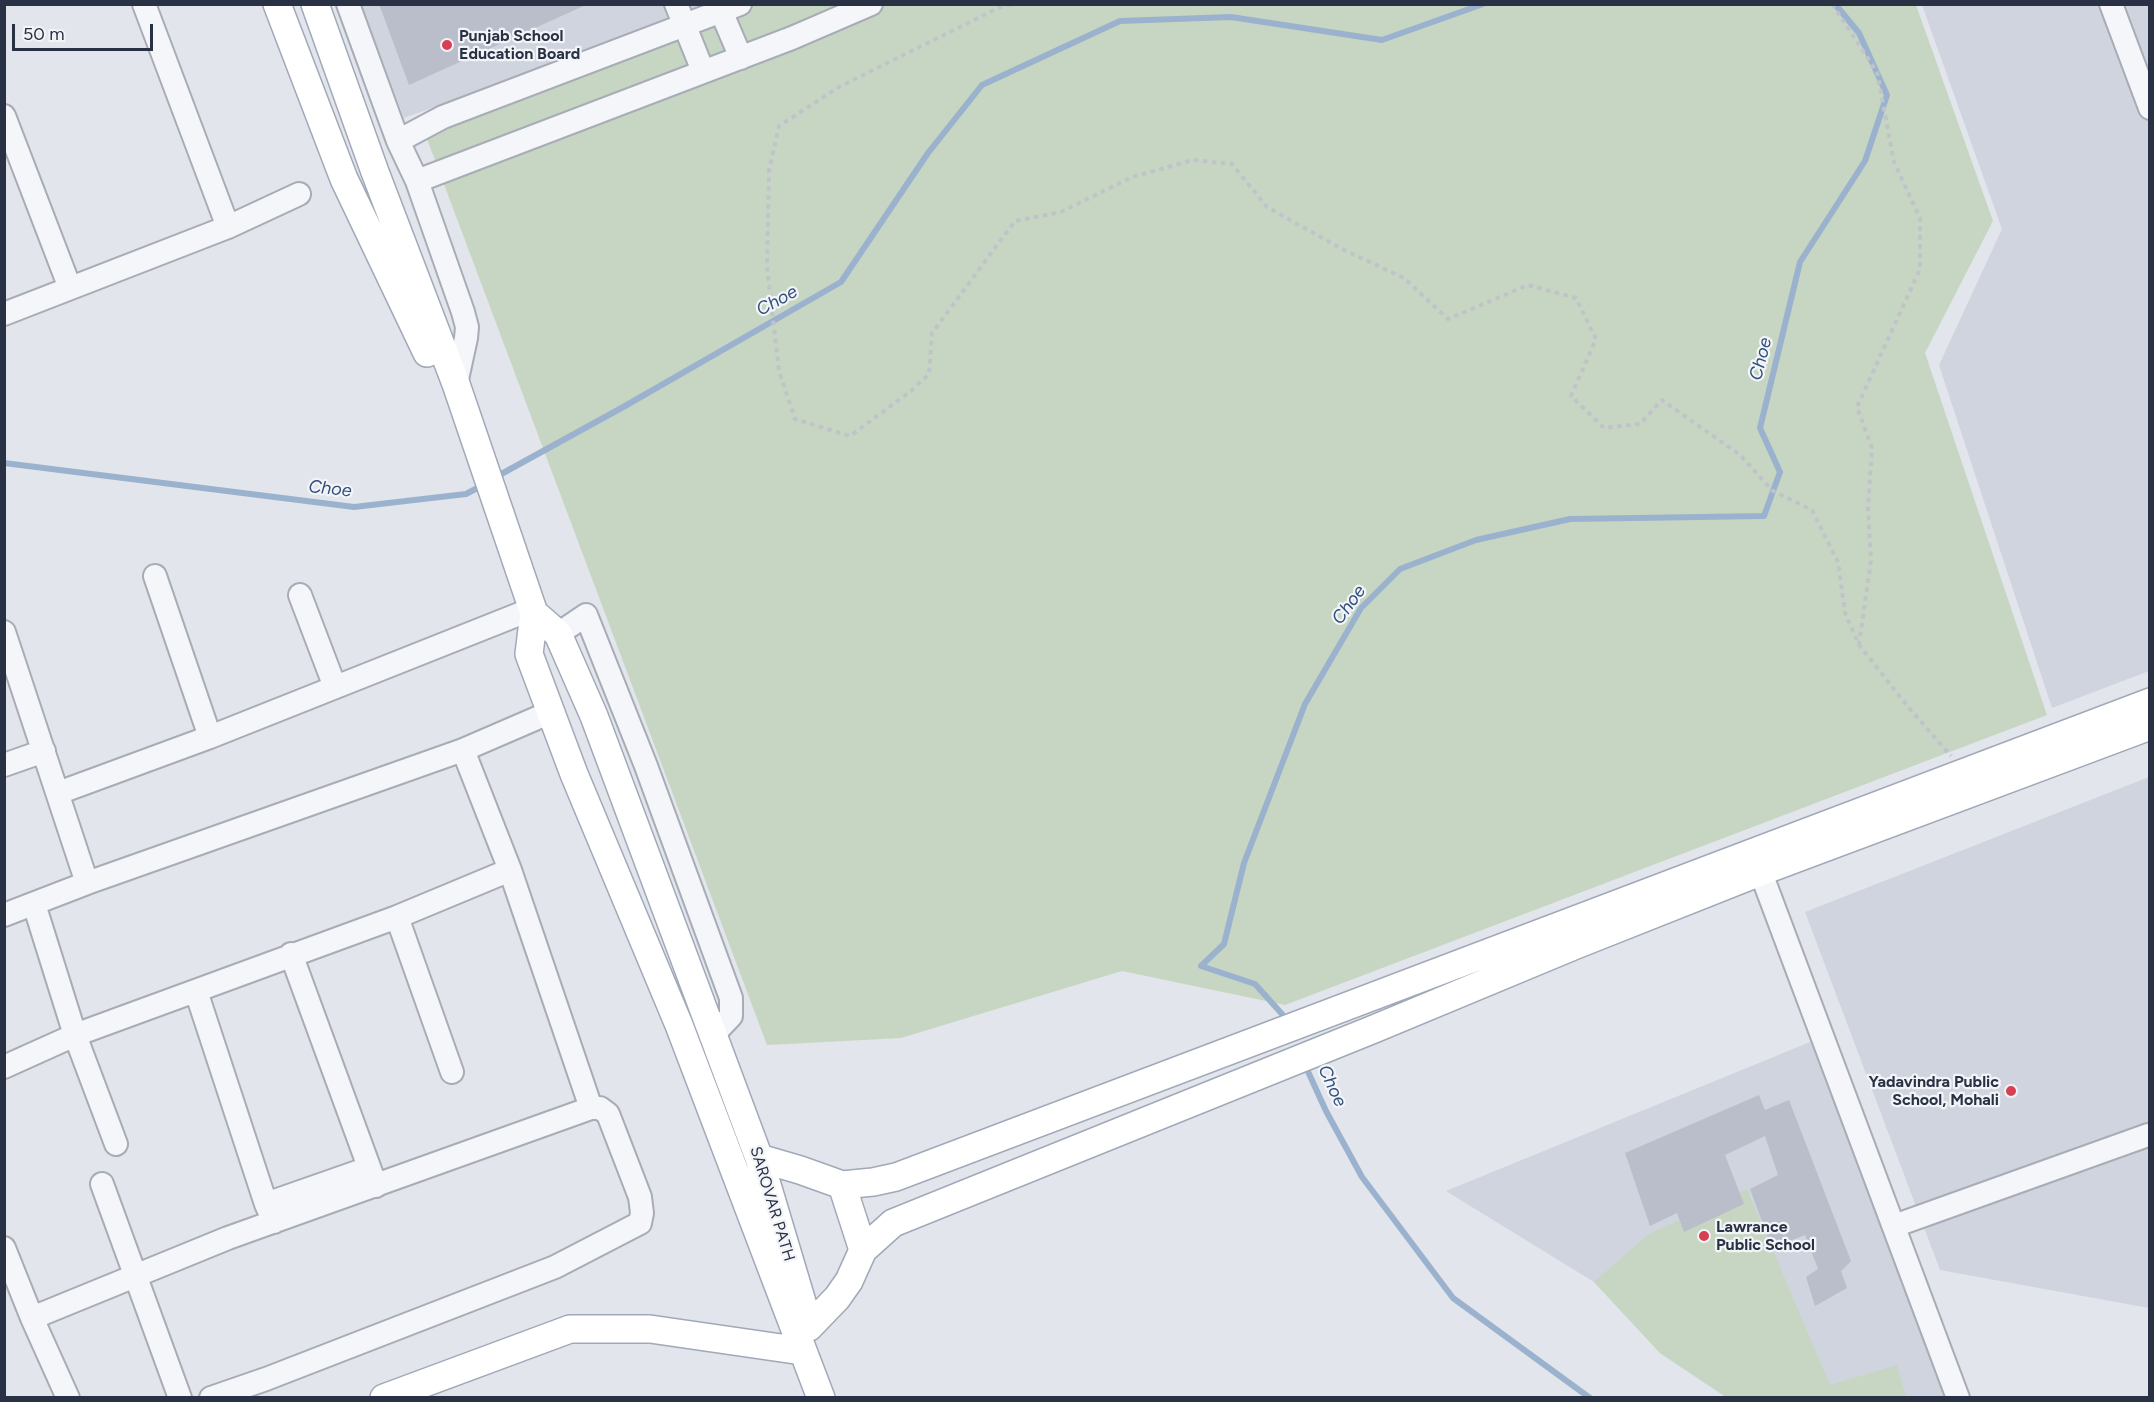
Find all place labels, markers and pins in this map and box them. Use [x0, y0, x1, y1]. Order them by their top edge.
place label: Punjab School Education Board [459, 26, 580, 64]
marker: Punjab School Education Board [440, 38, 454, 52]
place label: Yadavindra Public School, Mohali [1868, 1072, 1999, 1110]
marker: Yadavindra Public School, Mohali [2004, 1084, 2018, 1098]
place label: Lawrance Public School [1716, 1217, 1815, 1255]
marker: Lawrance Public School [1697, 1229, 1711, 1243]

